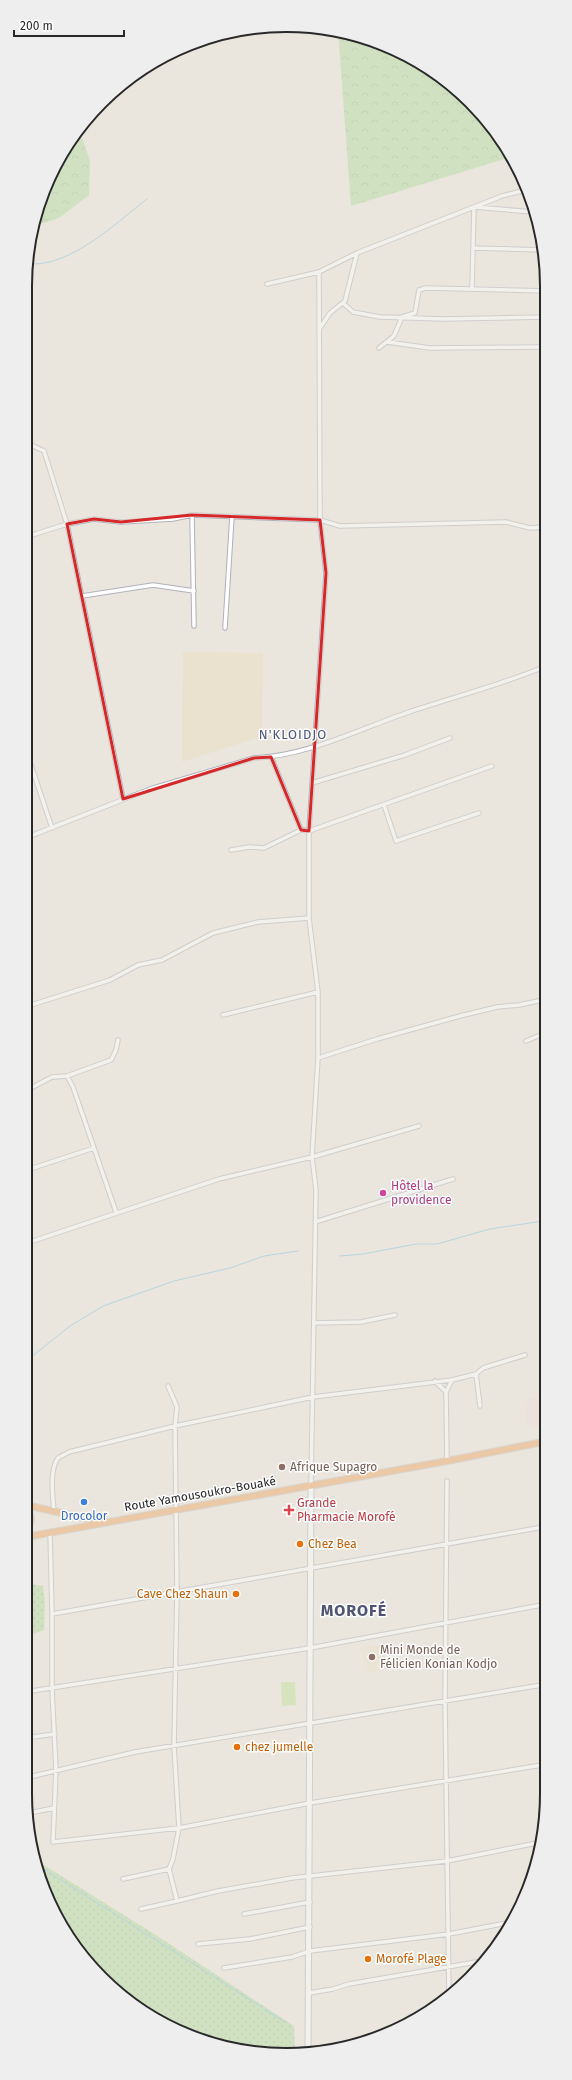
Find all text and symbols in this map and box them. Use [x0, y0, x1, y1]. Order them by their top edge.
scale bar [14, 12, 124, 38]
text: 200 m [20, 19, 53, 33]
district label: N'KLOIDJO [259, 727, 327, 742]
place label: Hôtel la providence [391, 1179, 451, 1207]
marker: Hôtel la providence [378, 1188, 388, 1198]
place label: Afrique Supagro [290, 1460, 377, 1474]
marker: Afrique Supagro [277, 1462, 287, 1472]
street label: Route Yamousoukro-Bouaké [123, 1474, 277, 1514]
place label: Grande Pharmacie Morofé [297, 1496, 396, 1524]
marker: Drocolor [79, 1497, 89, 1507]
marker: Grande Pharmacie Morofé [284, 1505, 294, 1515]
place label: Drocolor [61, 1509, 108, 1523]
place label: Chez Bea [308, 1537, 357, 1551]
marker: Chez Bea [295, 1539, 305, 1549]
place label: Cave Chez Shaun [137, 1587, 228, 1601]
marker: Cave Chez Shaun [231, 1589, 241, 1599]
district label: MOROFÉ [321, 1600, 387, 1620]
place label: Mini Monde de Félicien Konian Kodjo [380, 1643, 497, 1671]
marker: Mini Monde de Félicien Konian Kodjo [367, 1652, 377, 1662]
place label: chez jumelle [245, 1740, 313, 1754]
marker: chez jumelle [232, 1742, 242, 1752]
place label: Morofé Plage [376, 1952, 447, 1966]
marker: Morofé Plage [363, 1954, 373, 1964]

